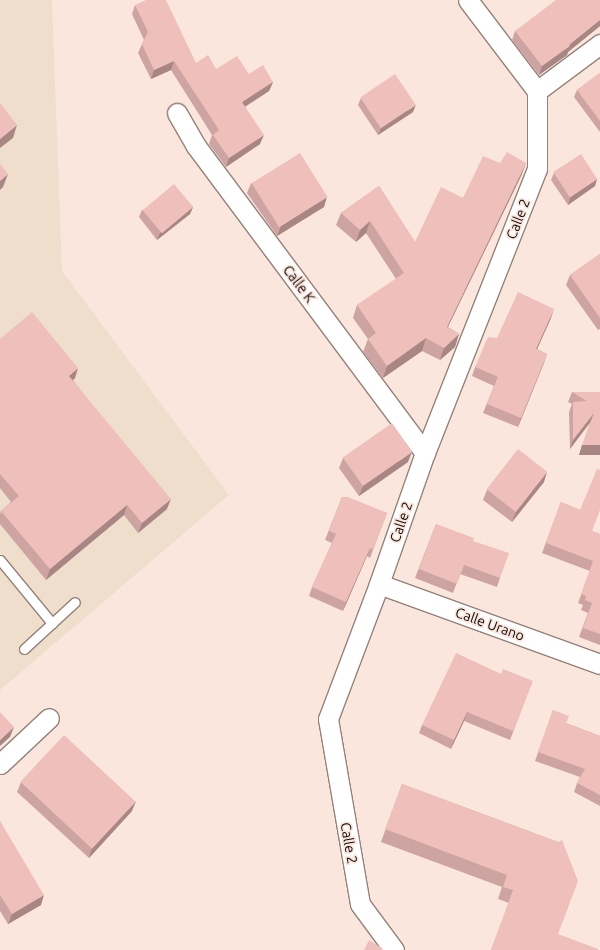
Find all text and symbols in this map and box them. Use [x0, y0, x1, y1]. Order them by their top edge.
street label: Calle 2 [503, 196, 533, 242]
street label: Calle K [279, 262, 319, 306]
street label: Calle 2 [386, 499, 416, 545]
street label: Calle Urano [453, 604, 527, 644]
street label: Calle 2 [337, 821, 361, 865]

